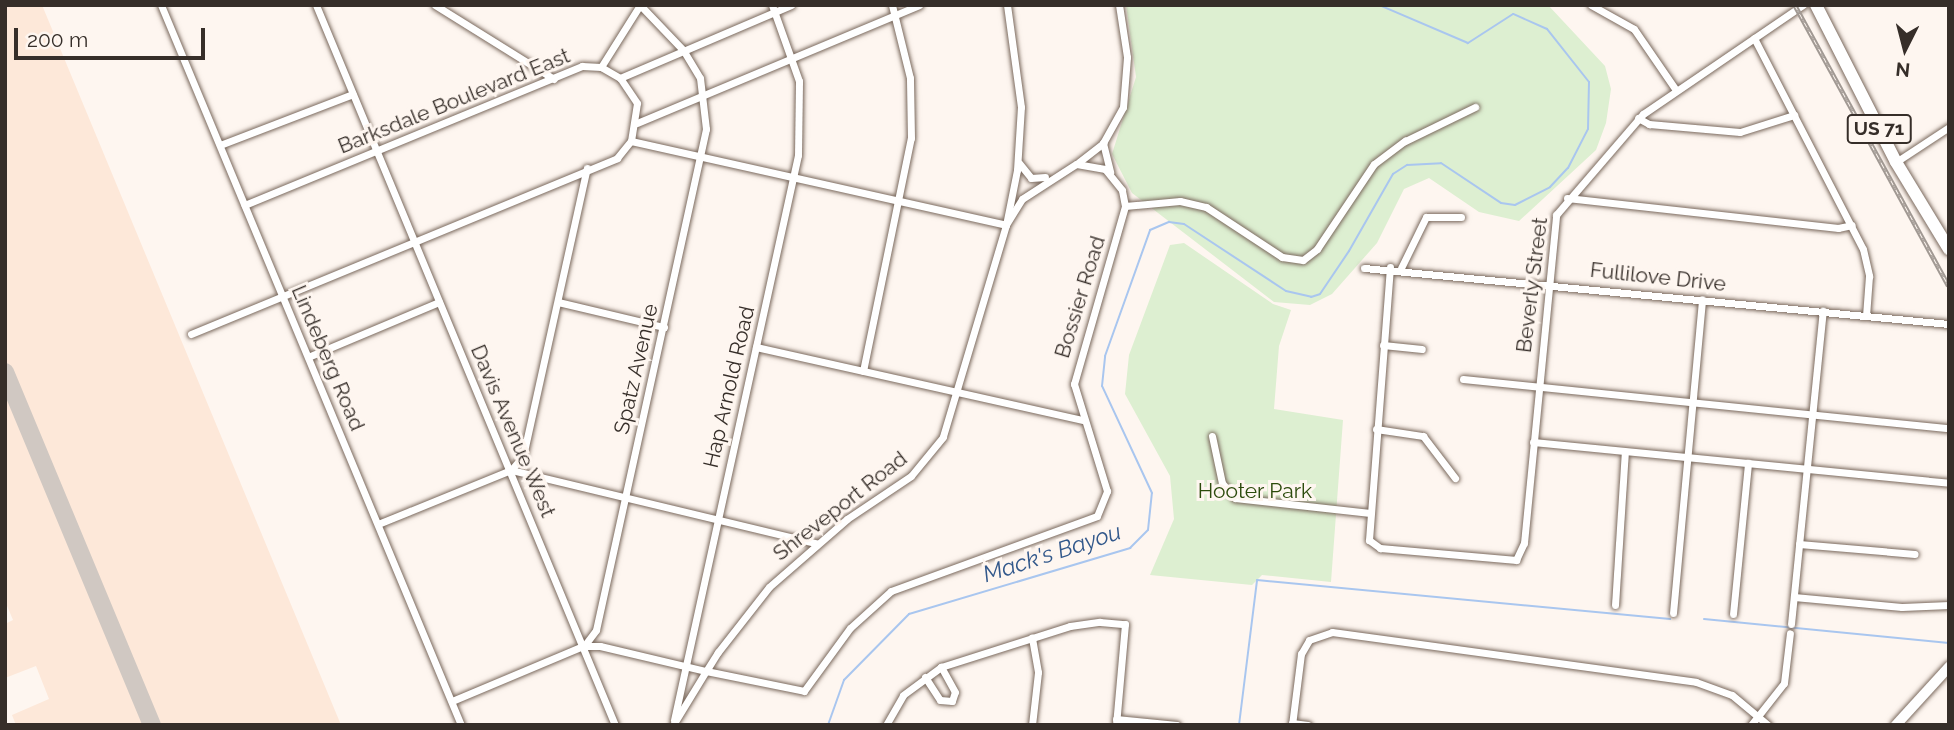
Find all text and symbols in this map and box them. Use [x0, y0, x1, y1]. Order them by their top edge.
scale bar [18, 14, 208, 58]
north arrow [1870, 14, 1940, 84]
text: 200 m [27, 27, 88, 52]
street label: Barksdale Boulevard East [334, 43, 574, 159]
text: N [1894, 58, 1911, 82]
road number: US 71 [1846, 113, 1912, 144]
street label: Beverly Street [1511, 216, 1553, 354]
street label: Bossier Road [1049, 233, 1111, 361]
street label: Fullilove Drive [1589, 257, 1727, 297]
street label: Lindeberg Road [286, 281, 370, 435]
street label: Spatz Avenue [609, 301, 663, 437]
street label: Hap Arnold Road [698, 303, 760, 471]
street label: Davis Avenue West [465, 340, 561, 522]
street label: Shreveport Road [768, 446, 912, 566]
park label: Hooter Park [1198, 478, 1312, 504]
water label: Mack's Bayou [979, 518, 1125, 588]

